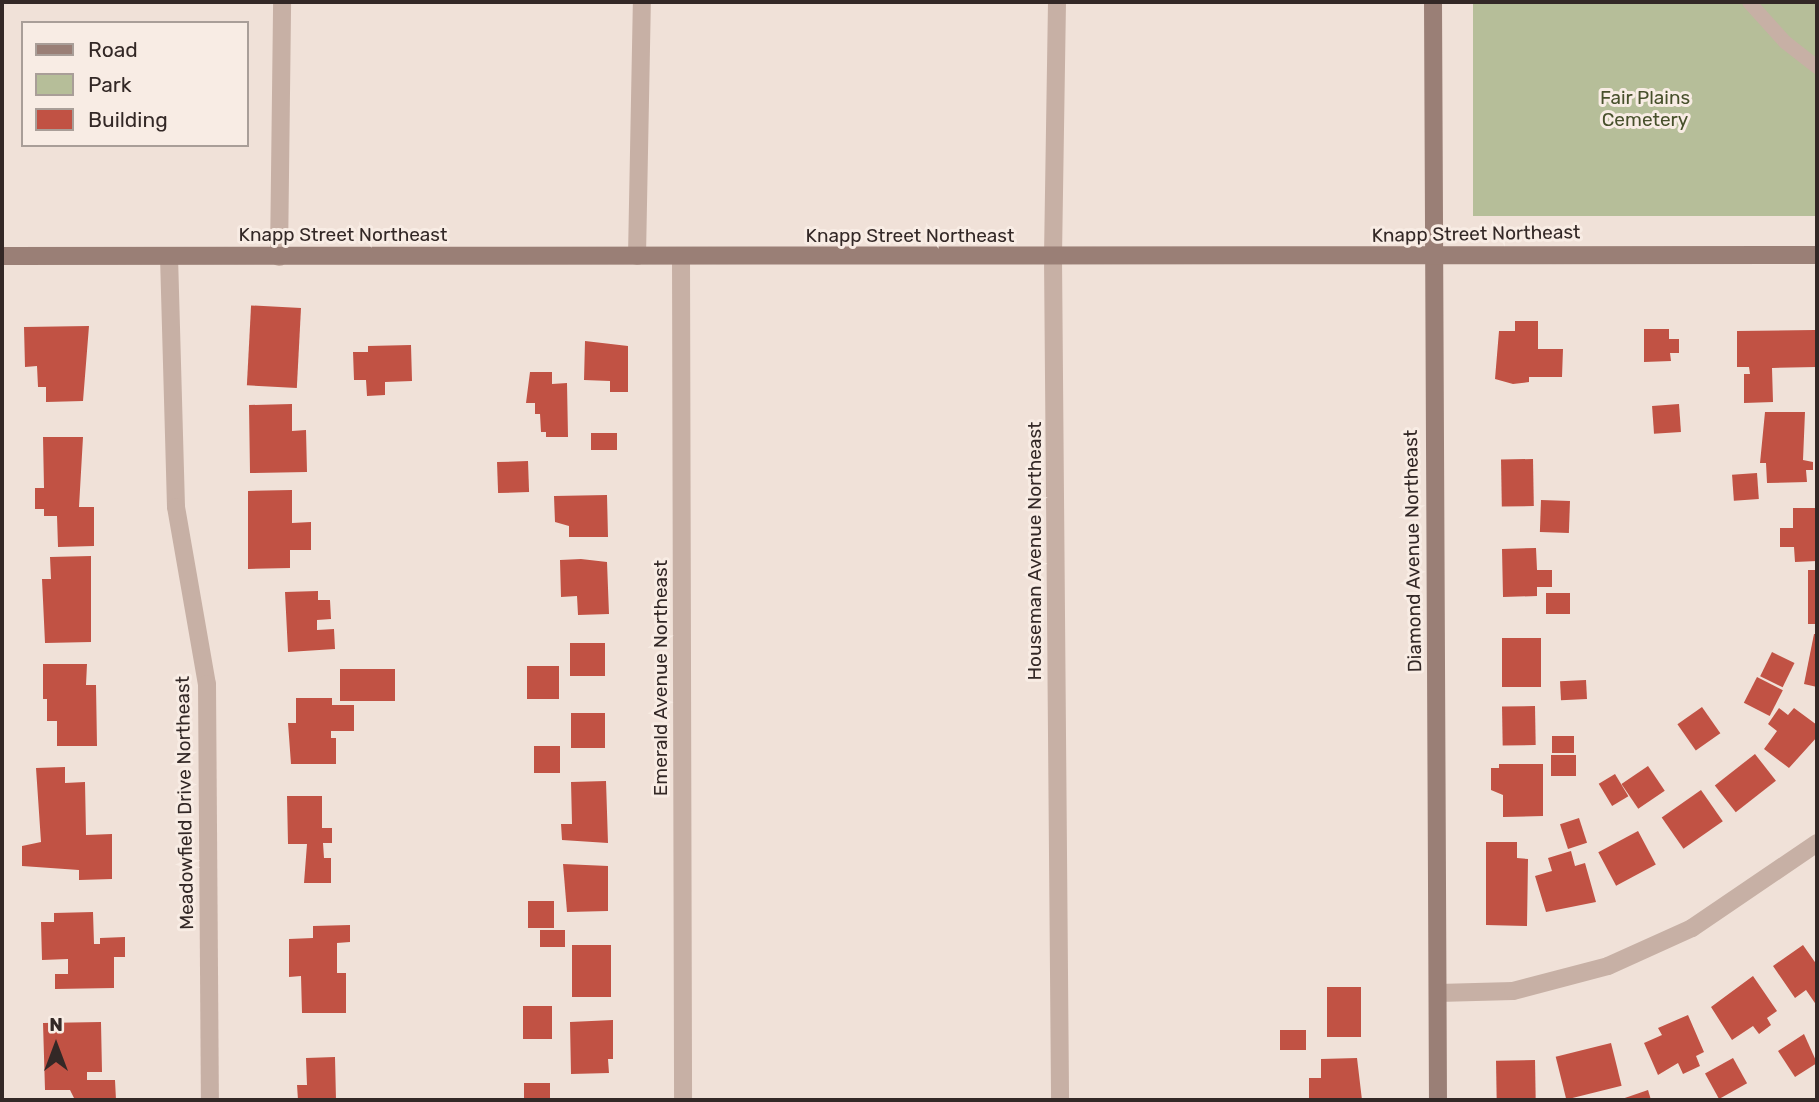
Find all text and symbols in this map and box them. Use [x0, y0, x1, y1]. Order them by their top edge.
legend [21, 21, 248, 147]
text: Road [88, 37, 138, 62]
text: Park [88, 72, 132, 97]
park label: Fair Plains Cemetery [1600, 87, 1690, 131]
text: Building [88, 107, 168, 132]
street label: Knapp Street Northeast [1371, 221, 1581, 247]
street label: Knapp Street Northeast [239, 224, 447, 246]
street label: Knapp Street Northeast [806, 225, 1014, 247]
street label: Houseman Avenue Northeast [1024, 421, 1046, 681]
street label: Diamond Avenue Northeast [1399, 429, 1427, 673]
street label: Emerald Avenue Northeast [650, 560, 672, 796]
street label: Meadowfield Drive Northeast [171, 676, 199, 930]
north arrow [21, 1011, 91, 1081]
text: N [49, 1013, 63, 1036]

